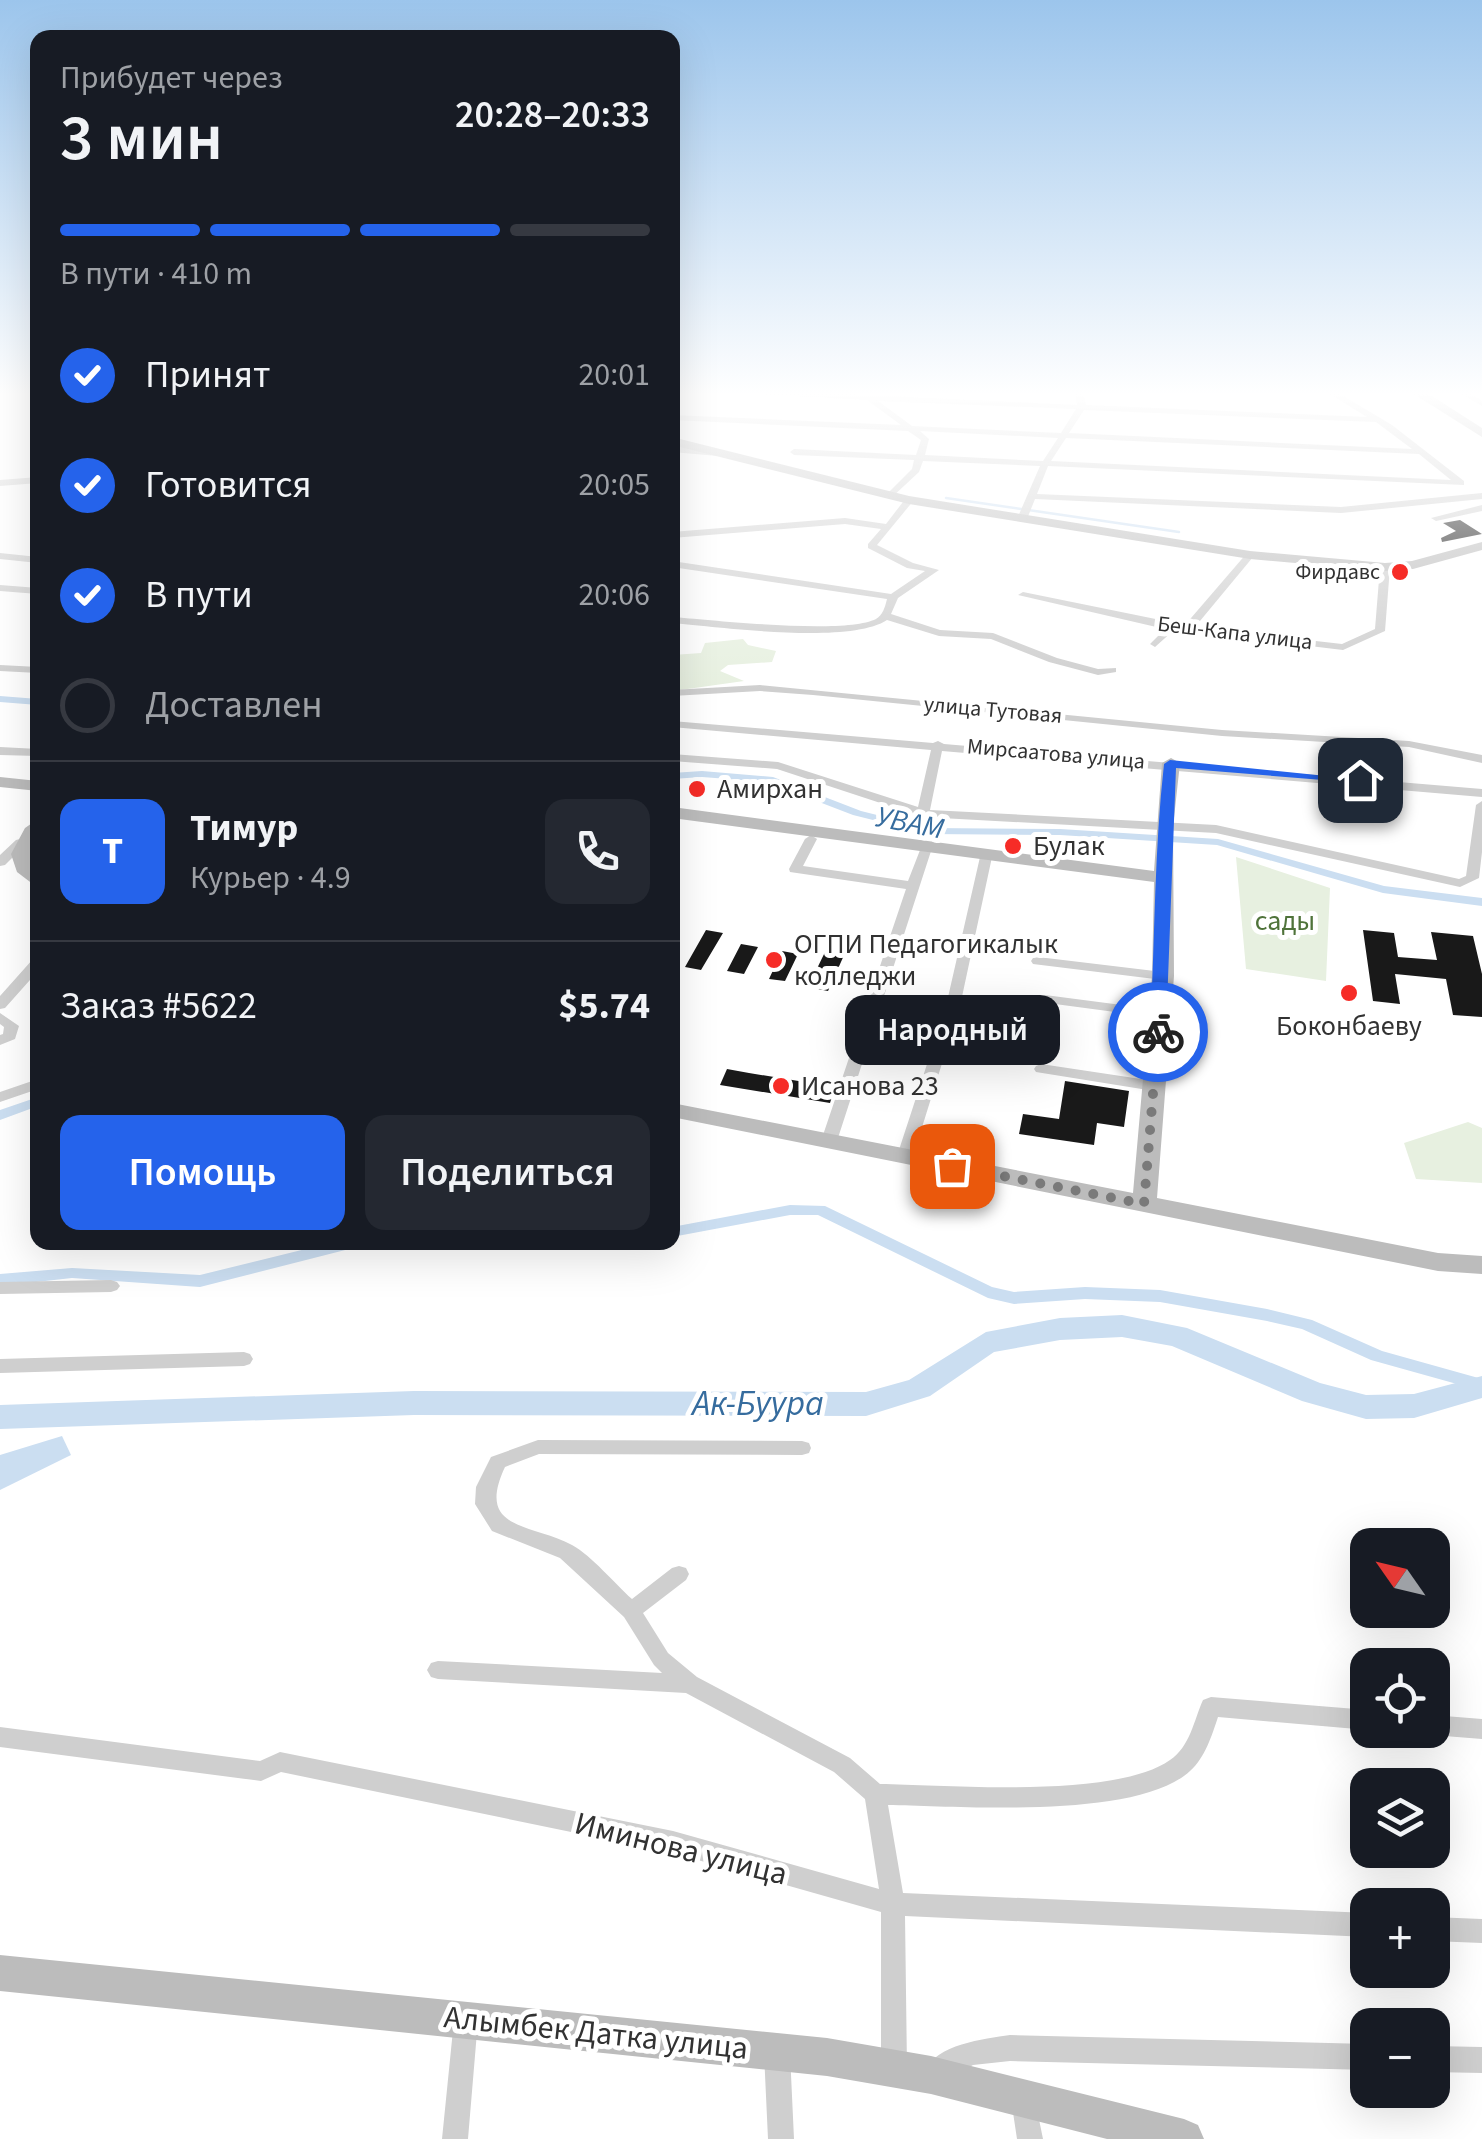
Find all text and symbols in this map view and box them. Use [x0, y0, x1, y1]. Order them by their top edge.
text: Прибудет через [60, 55, 283, 101]
text: 20:28–20:33 [455, 88, 650, 142]
text: 3 мин [60, 92, 223, 185]
text: В пути · 410 m [60, 251, 252, 297]
icon: check [60, 348, 115, 403]
text: Принят [145, 348, 270, 402]
text: 20:01 [578, 352, 650, 398]
icon: check [60, 458, 115, 513]
text: Готовится [145, 458, 312, 512]
text: 20:05 [578, 462, 650, 508]
place label: Фирдавс [1295, 556, 1380, 588]
marker: Фирдавс [1389, 561, 1411, 583]
icon: check [60, 568, 115, 623]
text: В пути [145, 568, 253, 622]
text: 20:06 [578, 572, 650, 618]
street label: Беш-Капа улица [1156, 608, 1314, 658]
text: Доставлен [145, 678, 323, 732]
street label: улица Тутовая [922, 688, 1064, 732]
street label: Мирсаатова улица [966, 730, 1146, 778]
pin [1318, 738, 1403, 823]
icon: home [1333, 753, 1388, 808]
place label: Амирхан [717, 769, 823, 809]
marker: Амирхан [686, 778, 708, 800]
water label: УВАМ [873, 795, 947, 851]
button: phone [545, 799, 650, 904]
text: Тимур [190, 801, 298, 855]
text: Т [102, 824, 123, 878]
place label: Булак [1033, 826, 1105, 866]
marker: Булак [1002, 835, 1024, 857]
text: Курьер · 4.9 [190, 855, 351, 901]
park label: сады [1255, 901, 1315, 941]
place label: ОГПИ Педагогикалык колледжи [794, 924, 1058, 996]
marker: ОГПИ Педагогикалык колледжи [763, 949, 785, 971]
text: Заказ #5622 [60, 979, 257, 1033]
text: $5.74 [558, 979, 650, 1033]
courier [1108, 982, 1208, 1082]
marker: Боконбаеву [1338, 982, 1360, 1004]
callout: Народный [844, 996, 1060, 1066]
icon: bike [1131, 1005, 1186, 1060]
place label: Боконбаеву [1276, 1006, 1422, 1046]
text: Народный [877, 1007, 1028, 1053]
place label: Исанова 23 [801, 1066, 939, 1106]
marker: Исанова 23 [770, 1075, 792, 1097]
button: Помощь [60, 1115, 345, 1230]
button: Поделиться [365, 1115, 650, 1230]
pin [910, 1124, 995, 1209]
icon: bag [925, 1139, 980, 1194]
water label: Ак-Буура [690, 1379, 824, 1429]
north arrow [1350, 1528, 1450, 1628]
map controls [1350, 1528, 1450, 2108]
button: locate [1350, 1648, 1450, 1748]
button: layers [1350, 1768, 1450, 1868]
street label: Иминова улица [570, 1800, 792, 1898]
button: + [1350, 1888, 1450, 1988]
street label: Алымбек Датка улица [442, 1994, 750, 2072]
button: − [1350, 2008, 1450, 2108]

